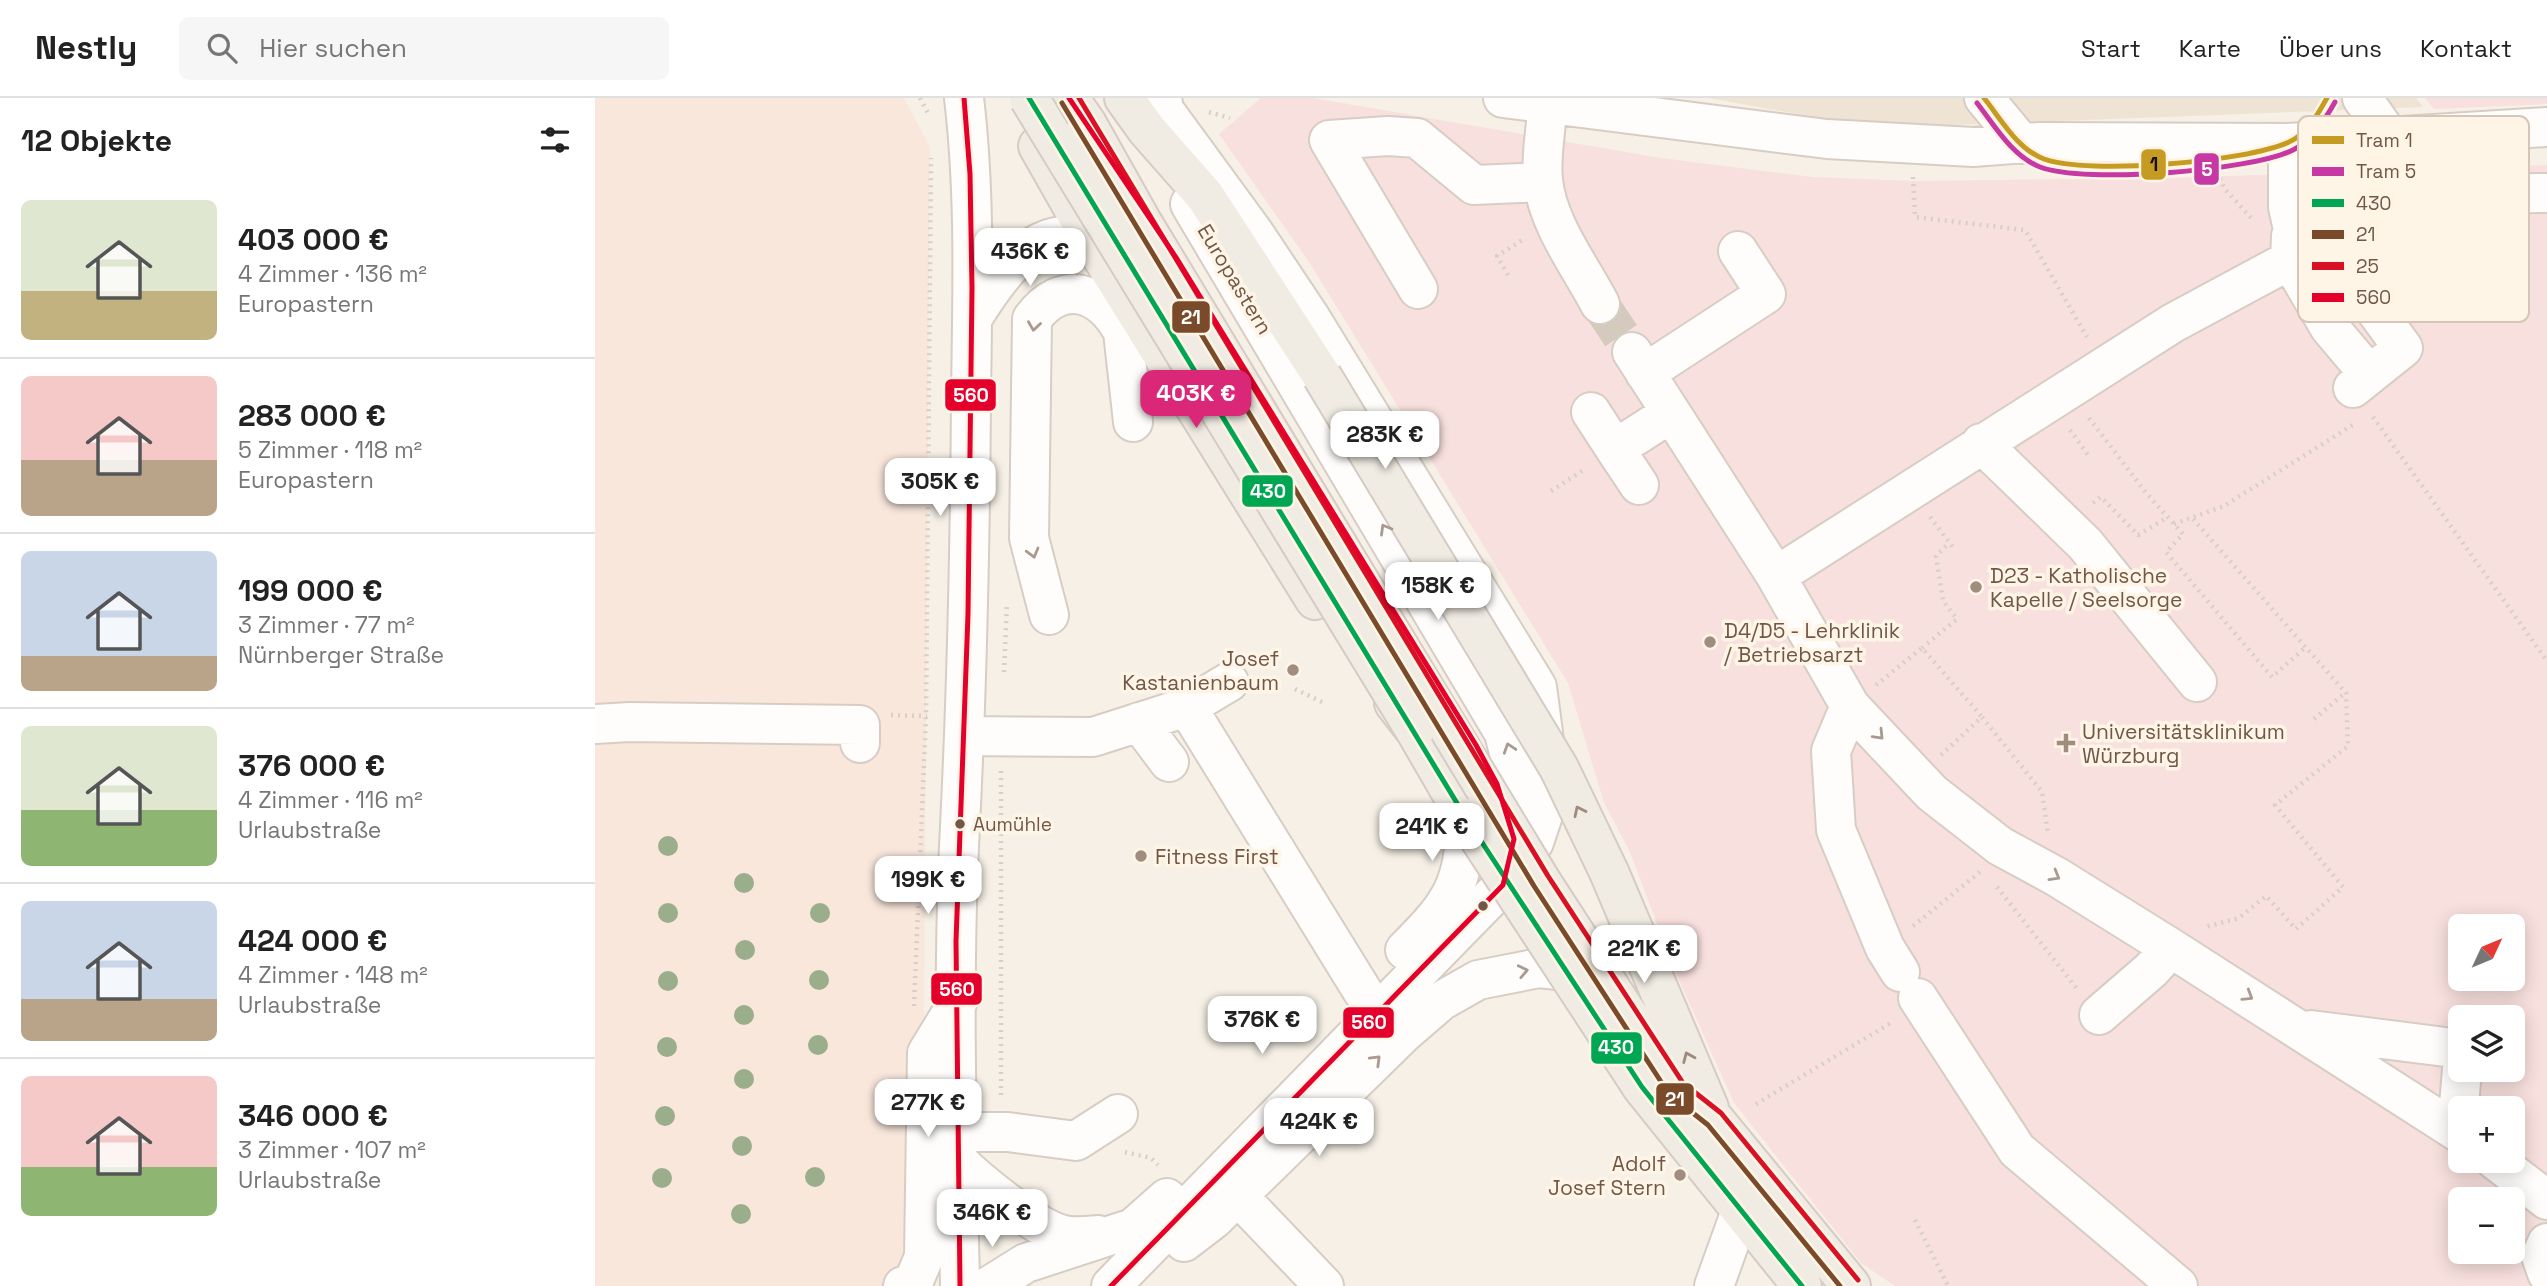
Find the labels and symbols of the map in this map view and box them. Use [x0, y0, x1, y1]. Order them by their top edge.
legend [2298, 116, 2529, 322]
text: Tram 1 [2356, 128, 2413, 153]
line badge: 1 [2140, 148, 2167, 181]
text: 1 [2150, 152, 2158, 177]
line badge: 5 [2193, 152, 2220, 186]
text: 5 [2201, 157, 2213, 182]
text: Tram 5 [2356, 159, 2416, 184]
text: 430 [2356, 191, 2392, 216]
street label: Europastern [1191, 219, 1279, 339]
text: 21 [2356, 222, 2375, 247]
pin: 436K € [973, 228, 1087, 288]
text: 25 [2356, 254, 2379, 279]
text: 560 [2356, 285, 2391, 310]
line badge: 21 [1171, 300, 1211, 334]
text: 21 [1181, 305, 1201, 330]
one-way arrow [1027, 321, 1042, 332]
pin: 403K € [1139, 370, 1253, 430]
line badge: 560 [944, 378, 997, 412]
text: 560 [953, 383, 989, 408]
pin: 283K € [1328, 412, 1442, 471]
pin: 305K € [883, 458, 997, 518]
line badge: 430 [1241, 474, 1294, 508]
text: 430 [1250, 479, 1286, 504]
one-way arrow [1380, 523, 1393, 536]
one-way arrow [1025, 547, 1039, 559]
pin: 158K € [1381, 562, 1495, 622]
place label: D23 - Katholische Kapelle / Seelsorge [1990, 562, 2183, 613]
marker: D23 - Katholische Kapelle / Seelsorge [1968, 579, 1984, 595]
place label: D4/D5 - Lehrklinik / Betriebsarzt [1724, 617, 1900, 668]
marker: D4/D5 - Lehrklinik / Betriebsarzt [1702, 634, 1718, 650]
place label: Josef Kastanienbaum [1122, 645, 1279, 696]
marker: Josef Kastanienbaum [1285, 662, 1301, 678]
place label: Universitätsklinikum Würzburg [2082, 718, 2285, 769]
one-way arrow [1871, 727, 1883, 739]
marker: Universitätsklinikum Würzburg [2056, 733, 2076, 753]
one-way arrow [1503, 742, 1517, 754]
pin: 241K € [1375, 804, 1489, 863]
one-way arrow [1574, 806, 1588, 818]
place label: Aumühle [973, 812, 1052, 837]
marker: Aumühle [953, 817, 967, 831]
place label: Fitness First [1155, 843, 1279, 870]
marker: Fitness First [1133, 848, 1149, 864]
pin: 199K € [871, 856, 985, 916]
one-way arrow [2048, 868, 2060, 881]
unlabelled marker [1476, 899, 1490, 913]
north arrow [2448, 914, 2525, 990]
pin: 221K € [1587, 926, 1701, 985]
one-way arrow [1517, 964, 1529, 979]
line badge: 560 [930, 972, 983, 1006]
text: 560 [939, 977, 975, 1002]
one-way arrow [2241, 987, 2254, 1000]
pin: 376K € [1205, 996, 1319, 1056]
line badge: 560 [1342, 1006, 1395, 1039]
text: 560 [1351, 1010, 1387, 1035]
line badge: 430 [1590, 1031, 1643, 1065]
text: 430 [1598, 1035, 1634, 1060]
one-way arrow [1682, 1051, 1696, 1063]
one-way arrow [1368, 1055, 1381, 1068]
pin: 277K € [871, 1080, 985, 1139]
line badge: 21 [1655, 1082, 1695, 1116]
text: 21 [1665, 1087, 1685, 1112]
pin: 424K € [1262, 1098, 1376, 1158]
place label: Adolf Josef Stern [1548, 1150, 1666, 1201]
marker: Adolf Josef Stern [1672, 1167, 1688, 1183]
pin: 346K € [935, 1190, 1049, 1249]

